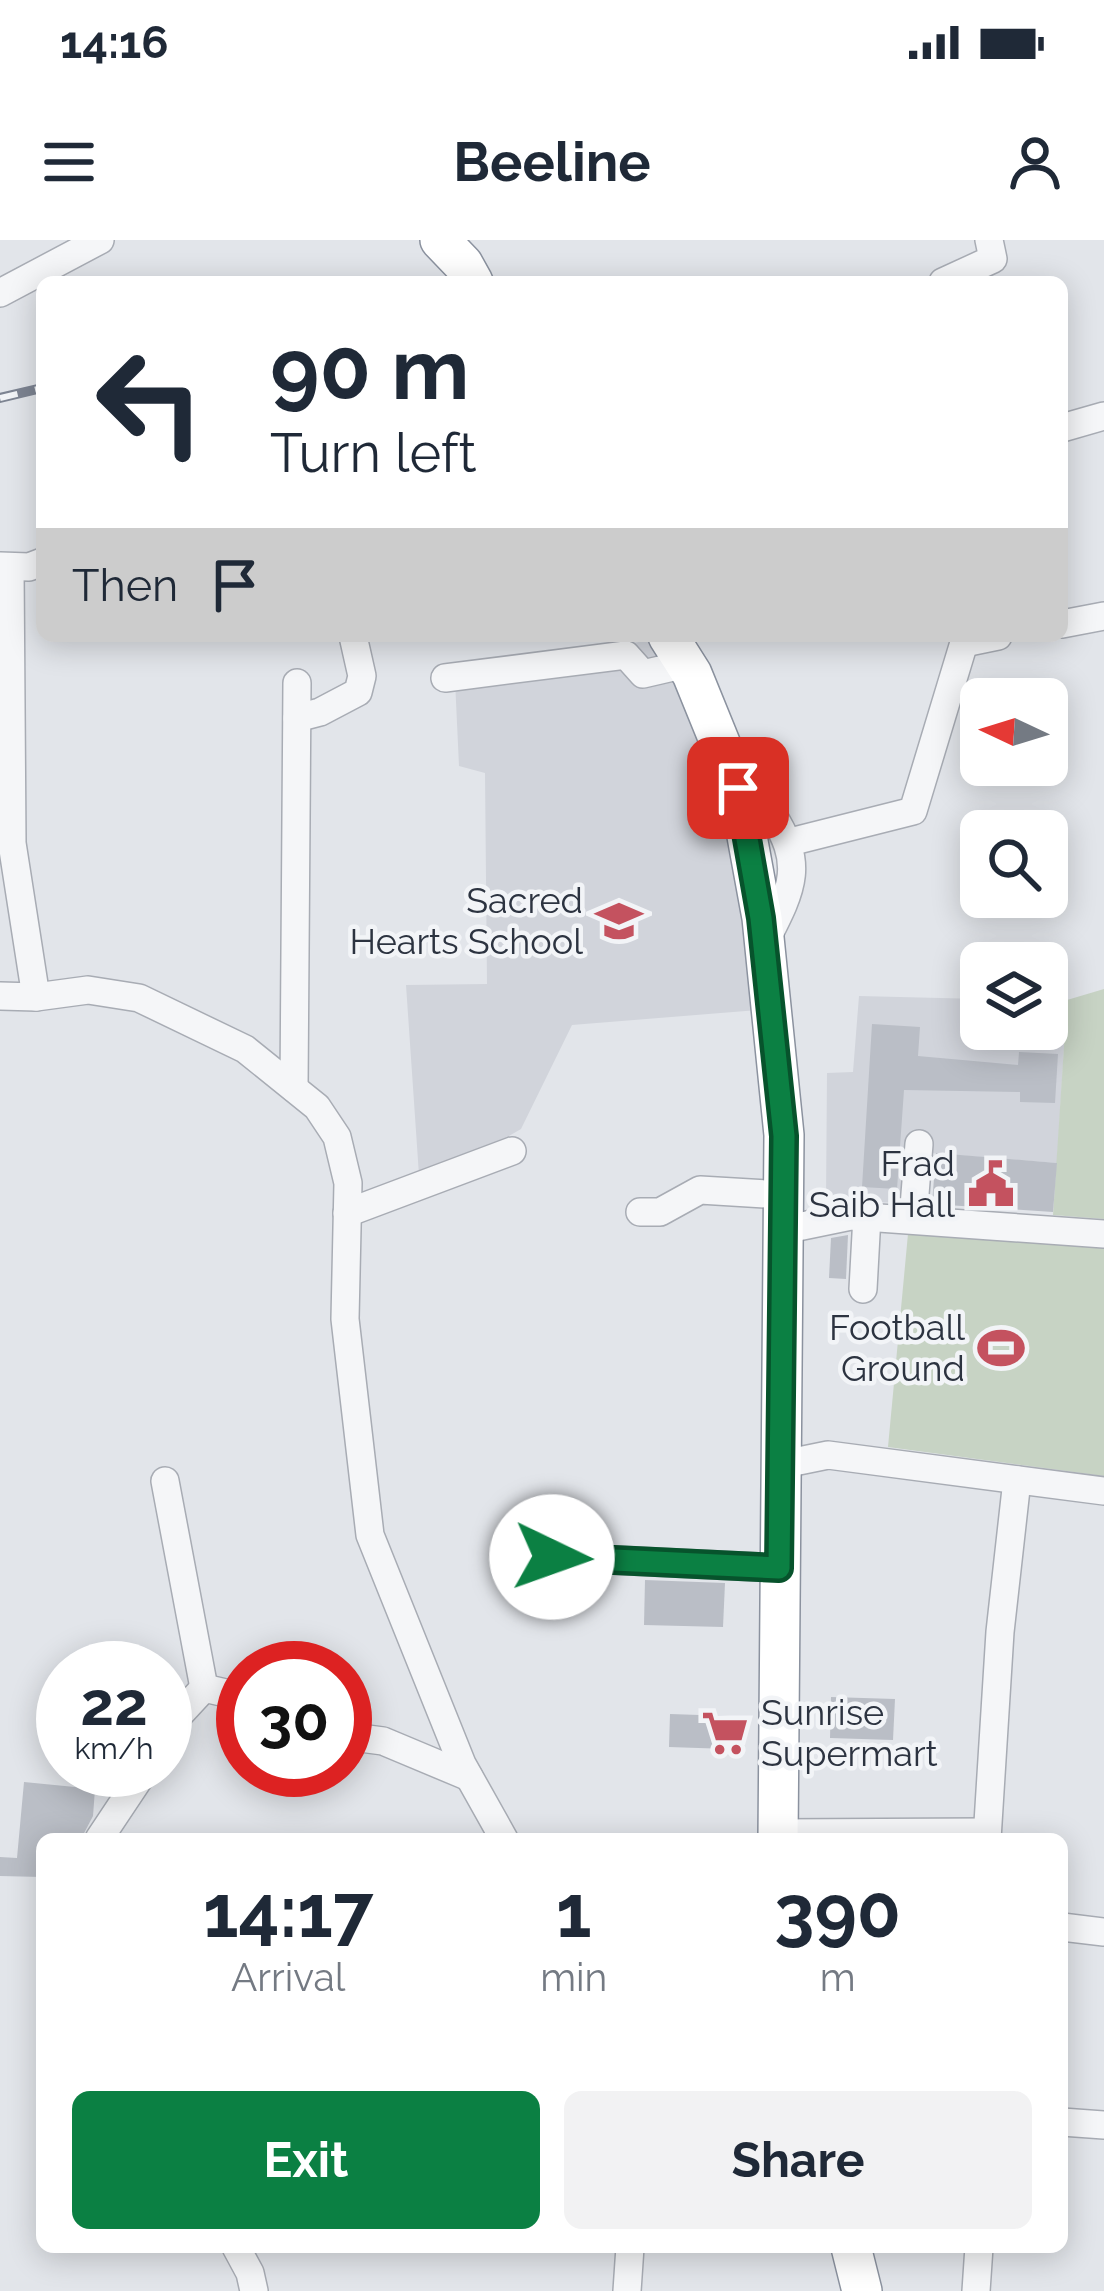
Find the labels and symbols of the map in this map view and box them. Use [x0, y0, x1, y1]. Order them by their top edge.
north arrow [960, 678, 1068, 786]
pin [687, 737, 789, 839]
place label: Sacred Hearts School [349, 879, 583, 962]
school or university icon: Sacred Hearts School [594, 896, 644, 946]
place label: Frad Saib Hall [809, 1142, 955, 1225]
public building icon: Frad Saib Hall [966, 1159, 1016, 1209]
place label: Football Ground [829, 1306, 965, 1389]
sports icon: Football Ground [976, 1323, 1026, 1373]
position arrow [489, 1494, 615, 1620]
speed limit sign: 30 [216, 1641, 372, 1797]
place label: Sunrise Supermart [761, 1691, 938, 1774]
supermarket icon: Sunrise Supermart [700, 1708, 750, 1758]

